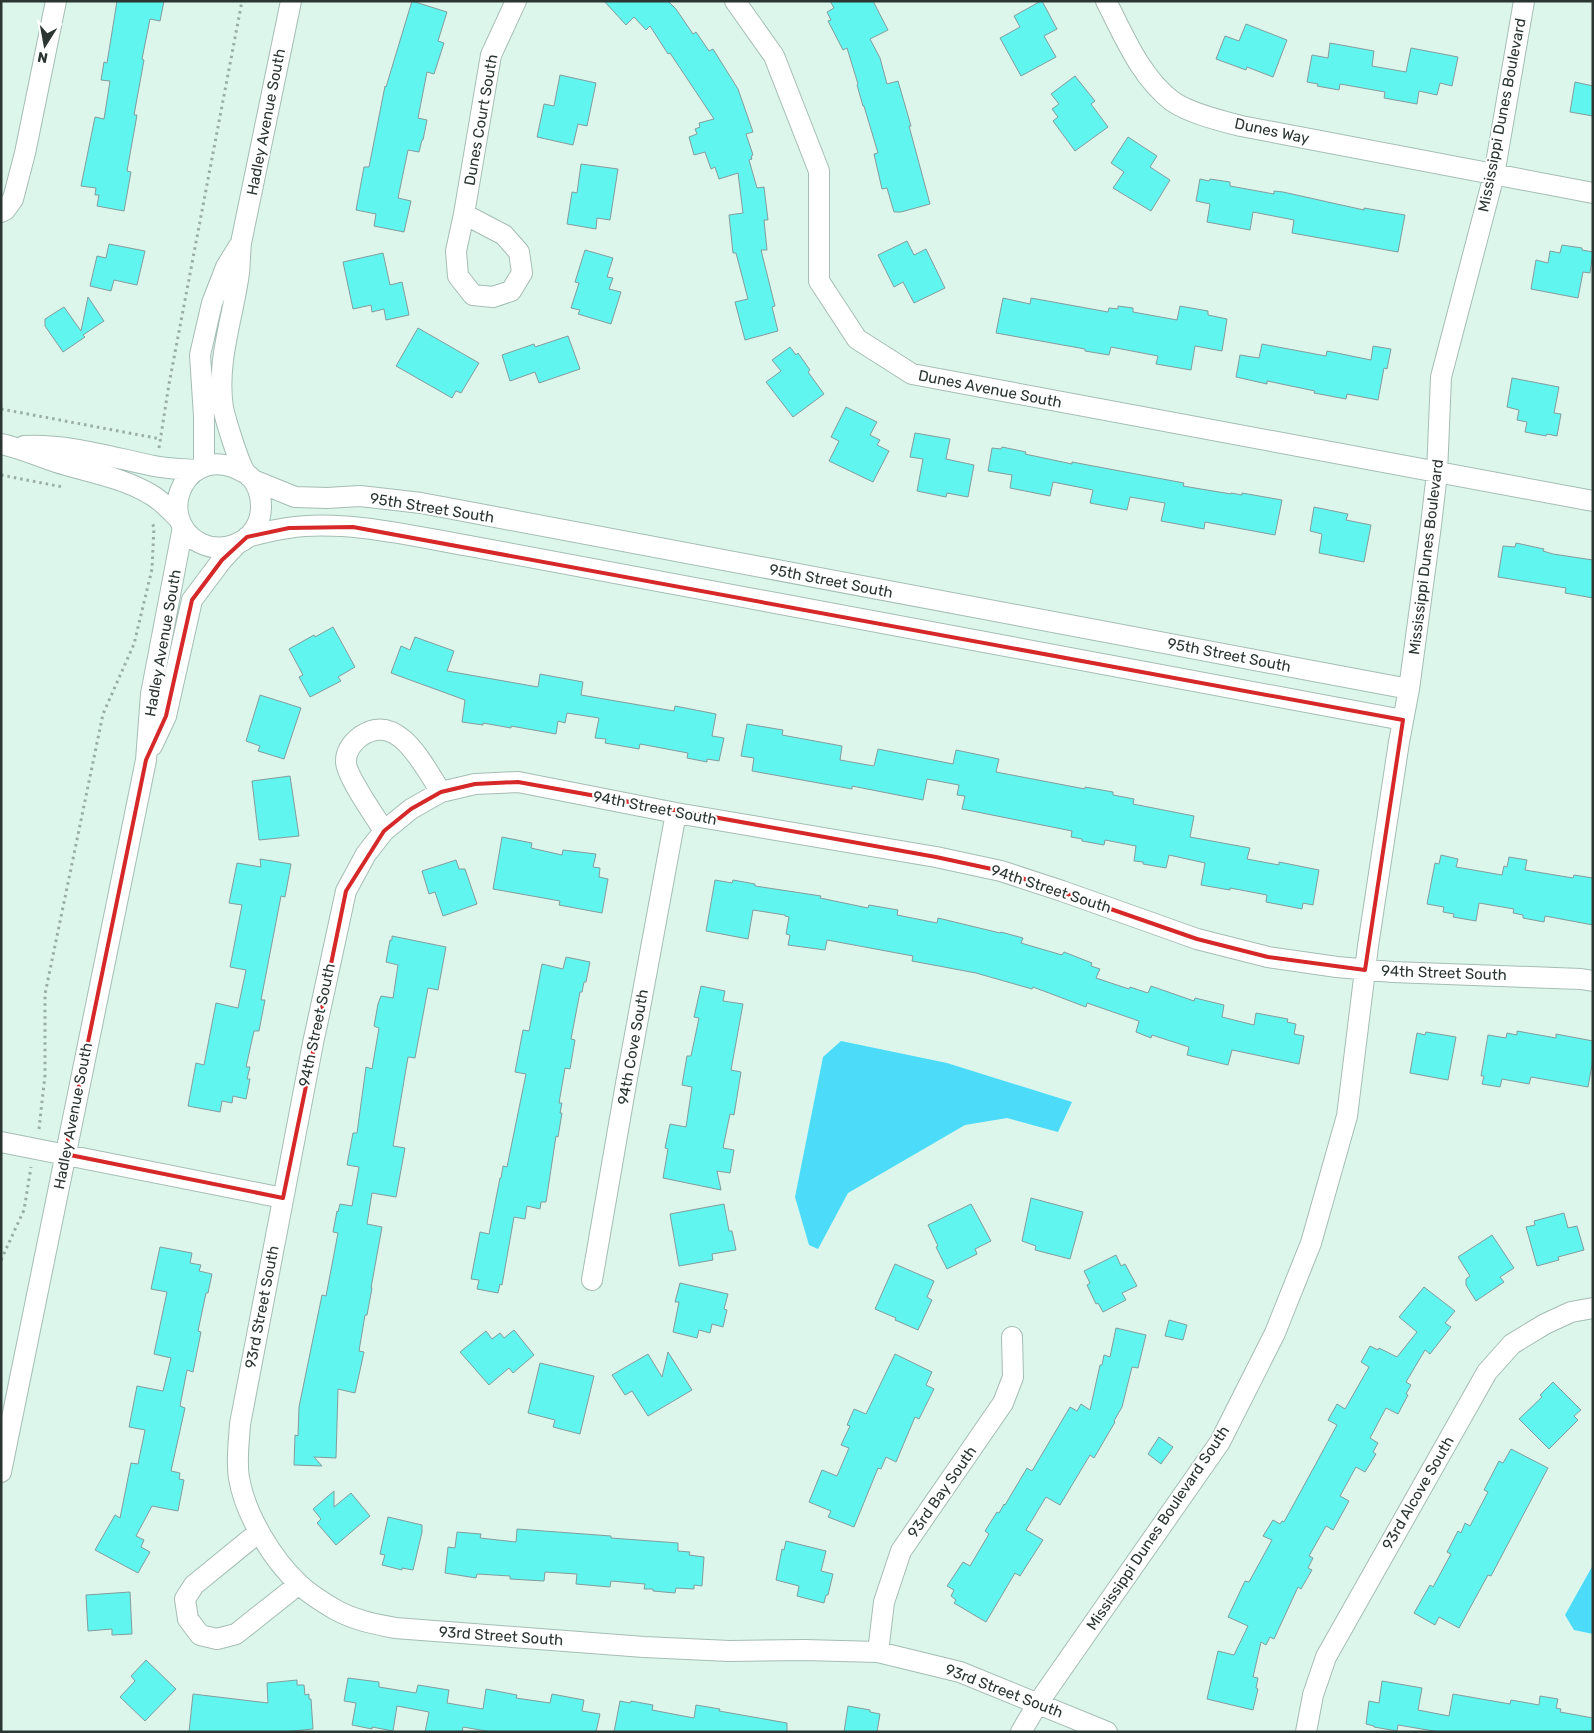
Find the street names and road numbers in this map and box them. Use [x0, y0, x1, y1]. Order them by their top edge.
street label: Mississippi Dunes Boulevard [1474, 17, 1530, 213]
street label: Hadley Avenue South [243, 47, 289, 197]
street label: Dunes Court South [461, 53, 501, 187]
street label: Dunes Way [1233, 114, 1311, 148]
street label: Dunes Avenue South [917, 366, 1063, 412]
street label: Mississippi Dunes Boulevard [1405, 458, 1447, 656]
street label: 95th Street South [369, 489, 495, 527]
street label: 95th Street South [768, 560, 894, 602]
street label: Hadley Avenue South [141, 568, 185, 718]
street label: 95th Street South [1166, 634, 1292, 676]
street label: 94th Street South [592, 787, 718, 829]
street label: 94th Street South [988, 861, 1114, 917]
street label: 94th Street South [295, 962, 339, 1088]
street label: 94th Street South [1381, 962, 1507, 984]
street label: 94th Cove South [614, 988, 652, 1106]
street label: Hadley Avenue South [50, 1041, 96, 1191]
street label: 93rd Street South [241, 1244, 283, 1370]
street label: Mississippi Dunes Boulevard South [1083, 1422, 1233, 1634]
street label: 93rd Alcove South [1378, 1433, 1458, 1553]
street label: 93rd Bay South [904, 1443, 980, 1541]
street label: 93rd Street South [438, 1623, 564, 1649]
street label: 93rd Street South [942, 1660, 1066, 1722]

